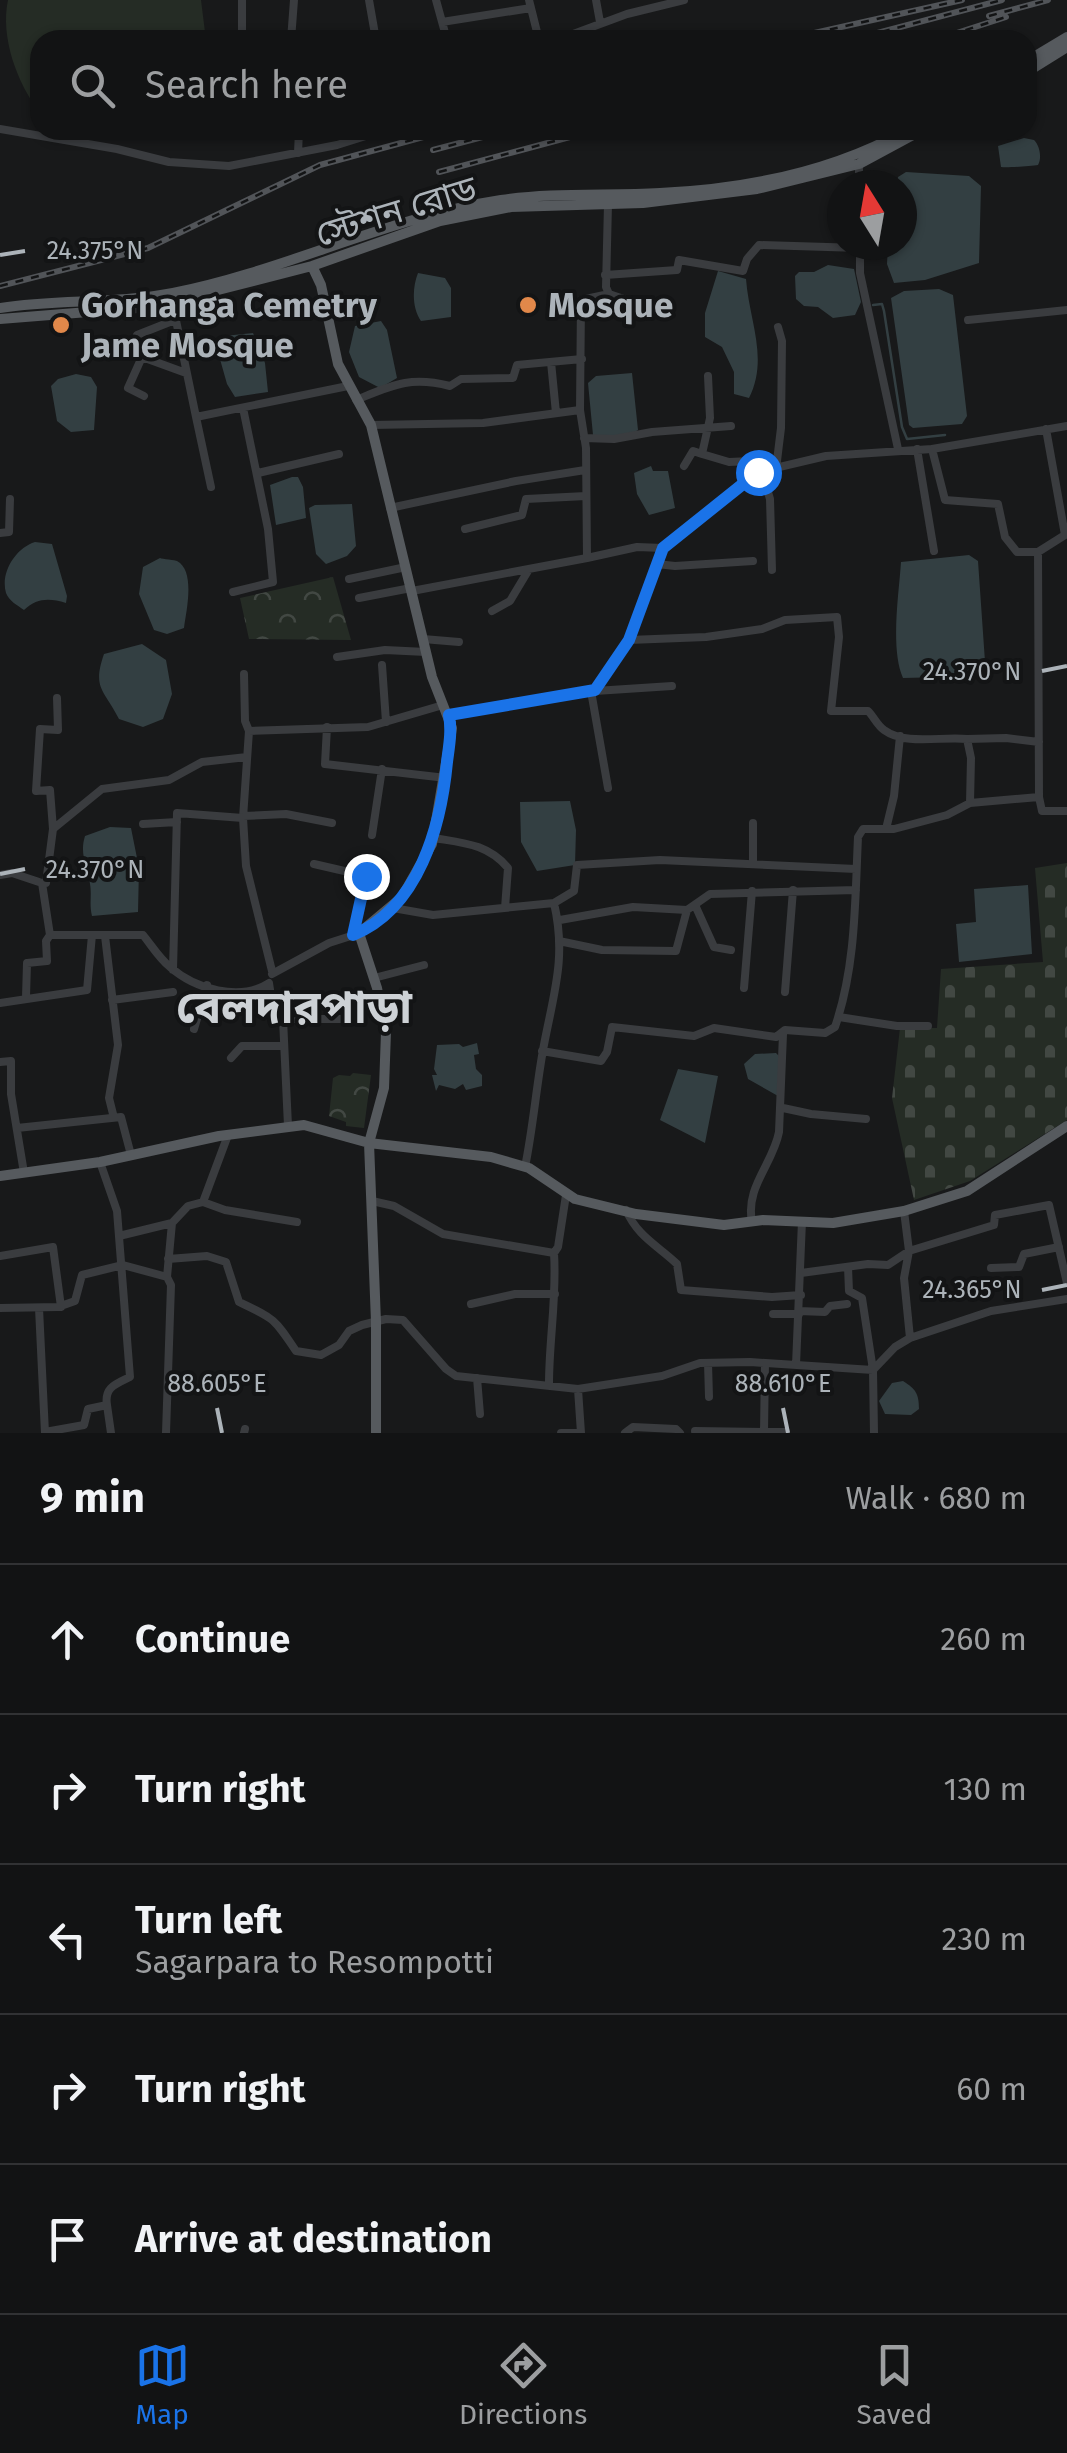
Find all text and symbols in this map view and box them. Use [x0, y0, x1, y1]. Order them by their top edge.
search box [30, 30, 1037, 140]
icon: search [65, 58, 120, 113]
text: Search here [145, 62, 348, 108]
street label: স্টেশন রোড [310, 166, 483, 255]
north arrow [827, 170, 917, 260]
text: 24.375°N [47, 236, 143, 266]
place label: Gorhanga Cemetry Jame Mosque [80, 284, 378, 366]
place label: Mosque [548, 284, 673, 326]
marker: Mosque [517, 294, 539, 316]
marker: Gorhanga Cemetry Jame Mosque [50, 314, 72, 336]
route start [736, 450, 782, 496]
text: 24.370°N [923, 657, 1021, 687]
route end [344, 854, 390, 900]
text: 24.370°N [46, 855, 144, 885]
district label: বেলদারপাড়া [176, 981, 413, 1035]
text: 24.365°N [922, 1275, 1022, 1305]
text: 88.605°E [167, 1369, 267, 1399]
text: 88.610°E [735, 1369, 831, 1399]
text: 9 min [40, 1473, 145, 1523]
text: Walk · 680 m [846, 1479, 1027, 1517]
icon: ahead [40, 1612, 95, 1667]
text: Continue [135, 1616, 290, 1662]
text: 260 m [940, 1620, 1027, 1658]
icon: right [40, 1762, 95, 1817]
text: Turn right [135, 1766, 305, 1812]
text: 130 m [943, 1770, 1027, 1808]
text: Turn left [135, 1897, 282, 1943]
icon: left [40, 1912, 95, 1967]
text: 230 m [942, 1920, 1027, 1958]
text: Sagarpara to Resompotti [135, 1943, 494, 1981]
icon: right [40, 2062, 95, 2117]
text: Turn right [135, 2066, 305, 2112]
text: 60 m [956, 2070, 1027, 2108]
icon: arrive [40, 2212, 95, 2267]
text: Arrive at destination [135, 2216, 492, 2262]
tab: Map [135, 2338, 190, 2431]
tab: Directions [459, 2338, 587, 2431]
tab: Saved [857, 2338, 932, 2431]

